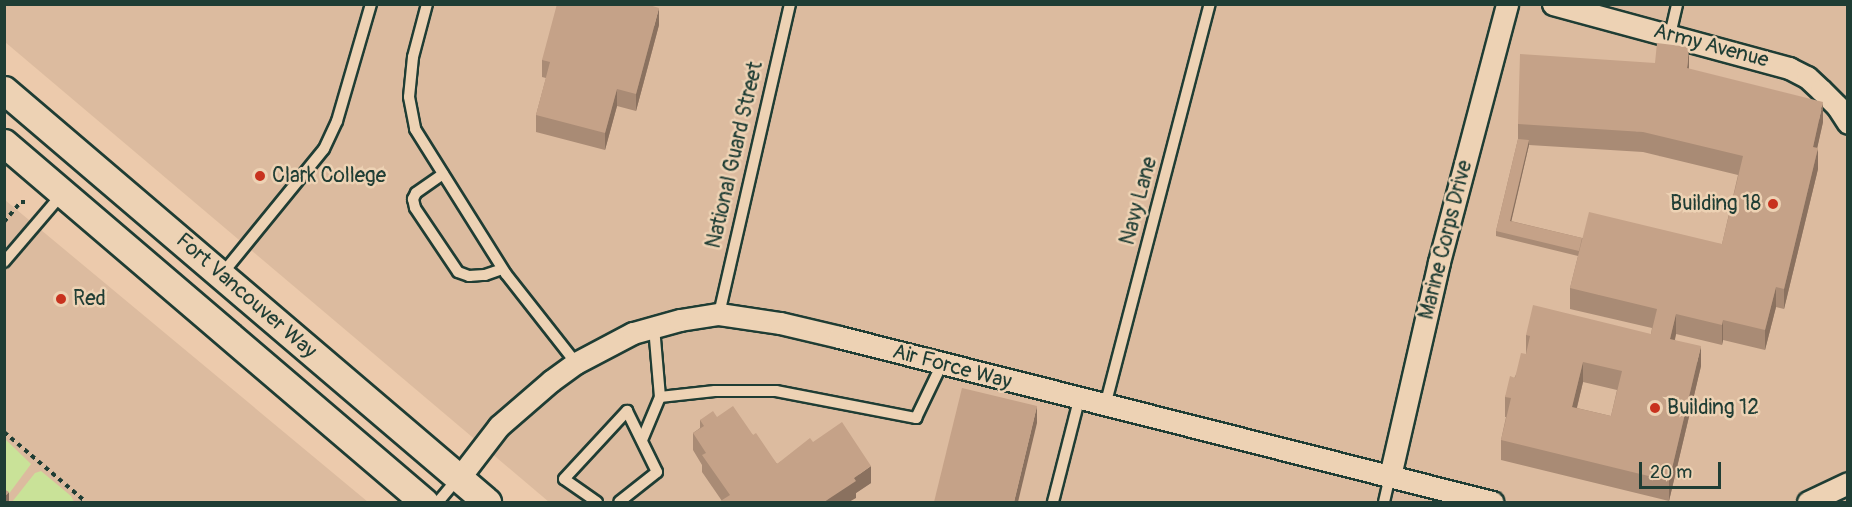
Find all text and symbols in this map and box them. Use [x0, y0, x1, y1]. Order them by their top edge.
street label: Army Avenue [1651, 19, 1771, 73]
street label: National Guard Street [701, 59, 769, 251]
street label: Navy Lane [1115, 154, 1163, 248]
street label: Marine Corps Drive [1414, 158, 1478, 322]
place label: Clark College [272, 163, 386, 189]
marker: Clark College [253, 169, 267, 183]
place label: Building 18 [1670, 191, 1761, 217]
marker: Building 18 [1766, 197, 1780, 211]
street label: Fort Vancouver Way [171, 228, 321, 364]
place label: Red [73, 286, 106, 312]
marker: Red [54, 292, 68, 306]
street label: Air Force Way [890, 339, 1014, 395]
place label: Building 12 [1667, 395, 1759, 421]
marker: Building 12 [1648, 401, 1662, 415]
scale bar [1642, 450, 1724, 488]
text: 20 m [1650, 461, 1692, 484]

